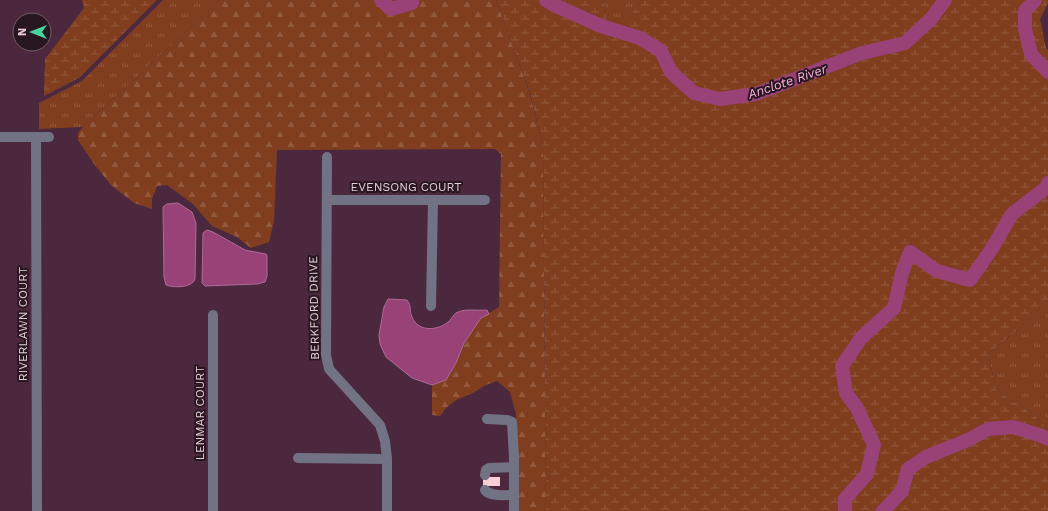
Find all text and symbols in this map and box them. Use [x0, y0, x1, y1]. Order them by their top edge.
north arrow [12, 12, 52, 52]
text: N [16, 28, 29, 36]
water label: Anclote River [745, 61, 829, 102]
street label: EVENSONG COURT [351, 180, 461, 194]
street label: BERKFORD DRIVE [306, 256, 322, 360]
street label: RIVERLAWN COURT [16, 267, 30, 381]
street label: LENMAR COURT [193, 366, 207, 460]

